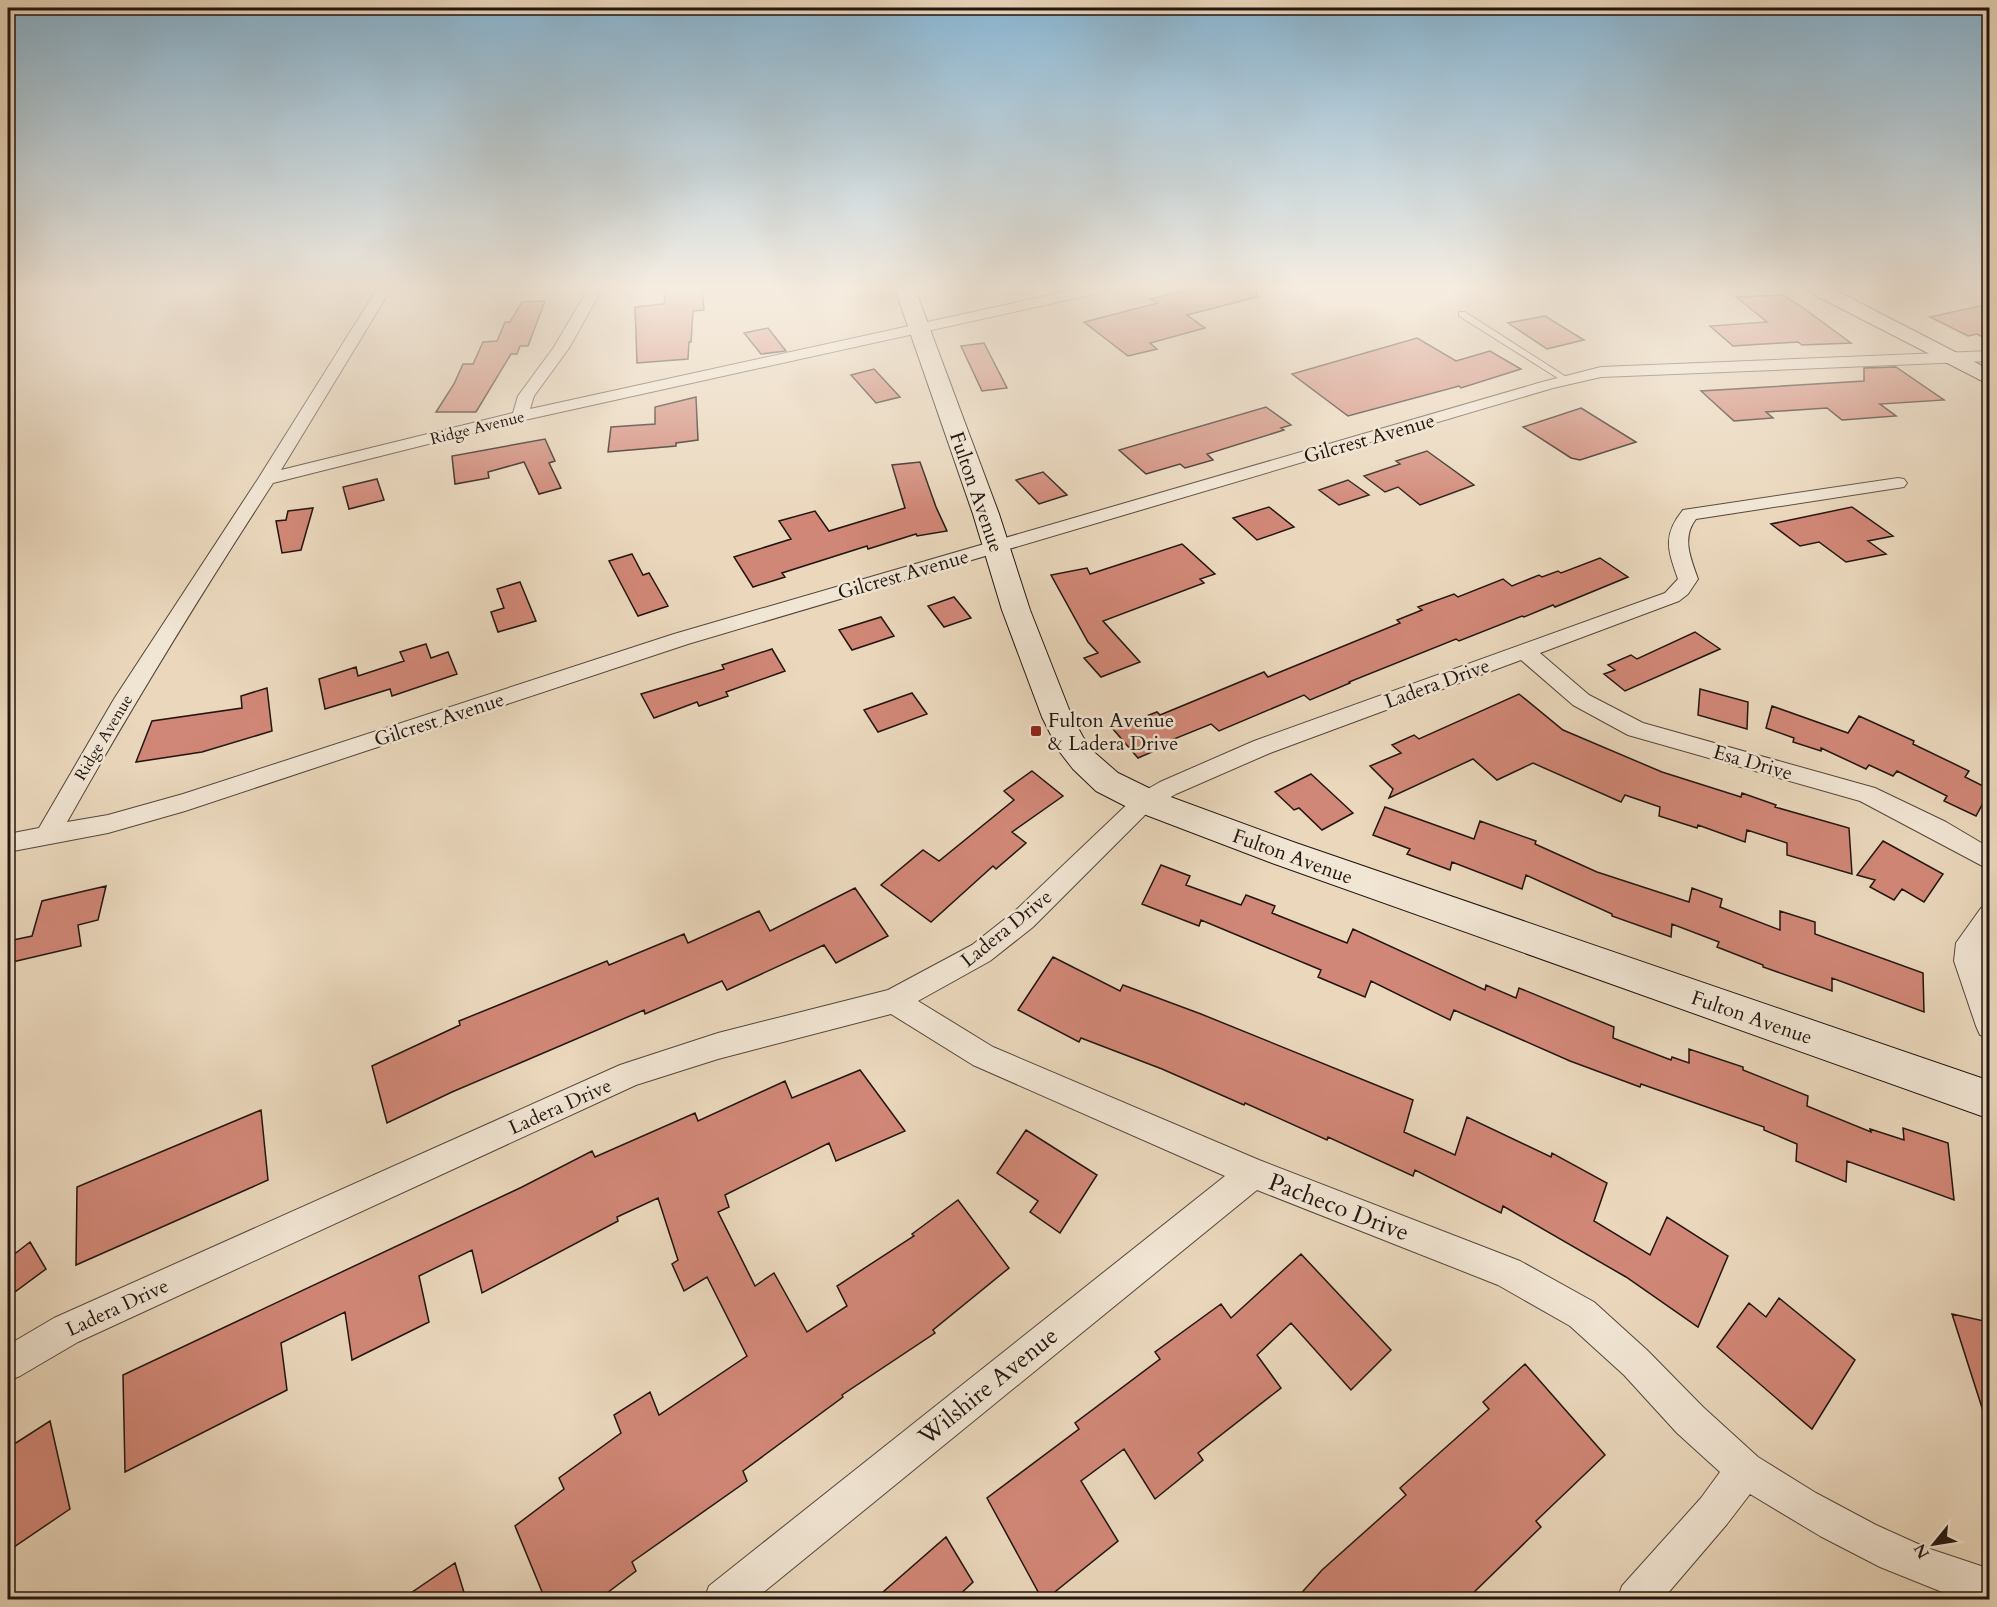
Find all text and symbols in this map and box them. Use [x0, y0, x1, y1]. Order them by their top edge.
street label: Ridge Avenue [428, 406, 527, 450]
street label: Gilcrest Avenue [1300, 407, 1438, 470]
street label: Fulton Avenue [943, 428, 1010, 556]
street label: Gilcrest Avenue [834, 543, 972, 606]
street label: Ladera Drive [1381, 652, 1494, 715]
street label: Gilcrest Avenue [371, 686, 508, 753]
street label: Ridge Avenue [70, 690, 138, 785]
place label: Fulton Avenue & Ladera Drive [1048, 707, 1178, 757]
marker: Fulton Avenue & Ladera Drive [1029, 724, 1043, 738]
street label: Esa Drive [1710, 738, 1796, 787]
street label: Fulton Avenue [1229, 822, 1357, 891]
street label: Ladera Drive [955, 883, 1058, 974]
street label: Fulton Avenue [1688, 984, 1816, 1051]
street label: Ladera Drive [504, 1072, 616, 1141]
street label: Pacheco Drive [1264, 1166, 1414, 1249]
street label: Ladera Drive [62, 1272, 173, 1343]
street label: Wilshire Avenue [911, 1320, 1065, 1454]
north arrow [1904, 1514, 1964, 1574]
text: N [1909, 1539, 1935, 1563]

